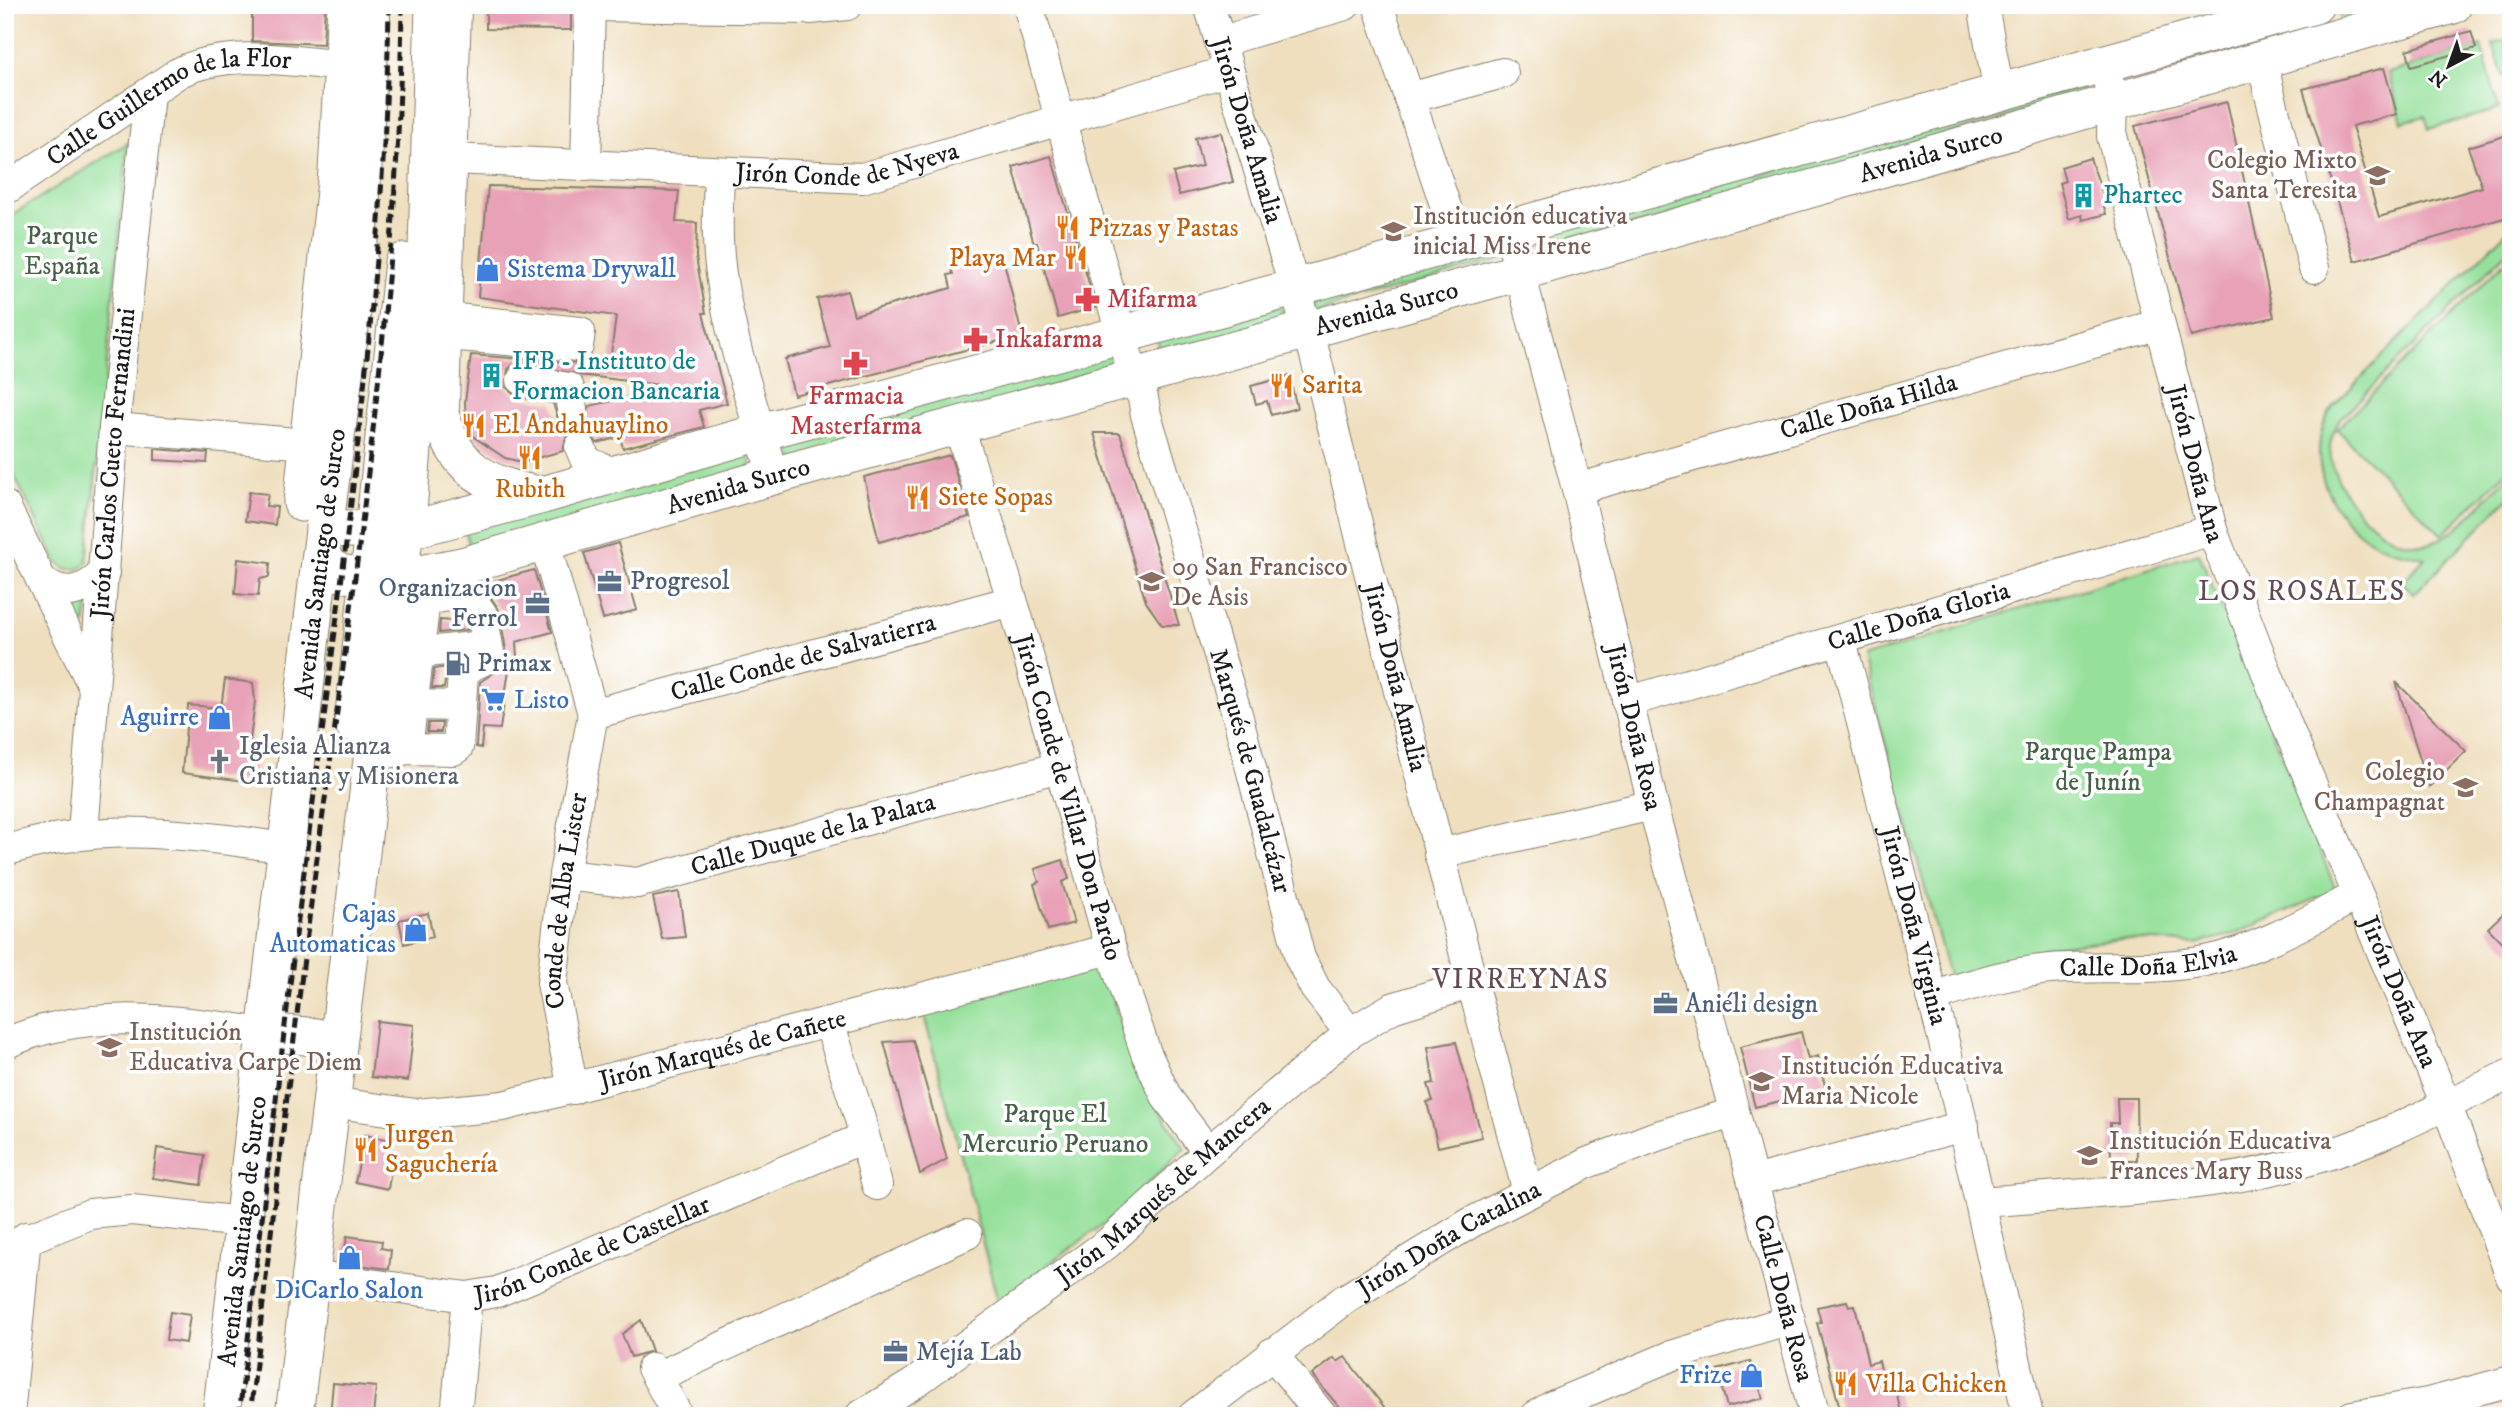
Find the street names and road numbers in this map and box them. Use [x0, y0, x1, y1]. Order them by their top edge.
street label: Jirón Doña Amalia [1203, 31, 1291, 228]
street label: Calle Guillermo de la Flor [40, 42, 293, 174]
street label: Avenida Surco [1855, 118, 2006, 191]
street label: Jirón Conde de Nyeva [733, 134, 962, 194]
street label: Avenida Surco [1311, 273, 1462, 344]
street label: Jirón Carlos Cueto Fernandini [83, 306, 143, 622]
street label: Calle Doña Hilda [1776, 366, 1961, 447]
street label: Jirón Doña Ana [2159, 379, 2232, 547]
street label: Avenida Santiago de Surco [287, 427, 353, 701]
street label: Avenida Surco [663, 450, 814, 522]
street label: Calle Doña Gloria [1824, 574, 2014, 659]
street label: Jirón Doña Amalia [1356, 578, 1435, 775]
street label: Calle Conde de Salvatierra [667, 606, 939, 709]
street label: Jirón Conde de Villar Don Pardo [1006, 628, 1130, 965]
street label: Jirón Doña Rosa [1598, 639, 1670, 814]
street label: Marqués de Guadalcázar [1202, 645, 1299, 897]
street label: Calle Duque de la Palata [687, 785, 939, 884]
street label: Conde de Alba Lister [535, 790, 595, 1012]
street label: Jirón Doña Virginia [1872, 821, 1955, 1029]
street label: Jirón Doña Ana [2352, 909, 2445, 1073]
street label: Calle Doña Elvia [2059, 937, 2241, 985]
street label: Jirón Marqués de Cañete [594, 1002, 850, 1098]
street label: Jirón Marqués de Mancera [1047, 1090, 1278, 1293]
street label: Avenida Santiago de Surco [210, 1094, 274, 1368]
street label: Jirón Doña Catalina [1349, 1173, 1547, 1306]
street label: Jirón Conde de Castellar [469, 1188, 715, 1312]
street label: Calle Doña Rosa [1746, 1211, 1822, 1385]

